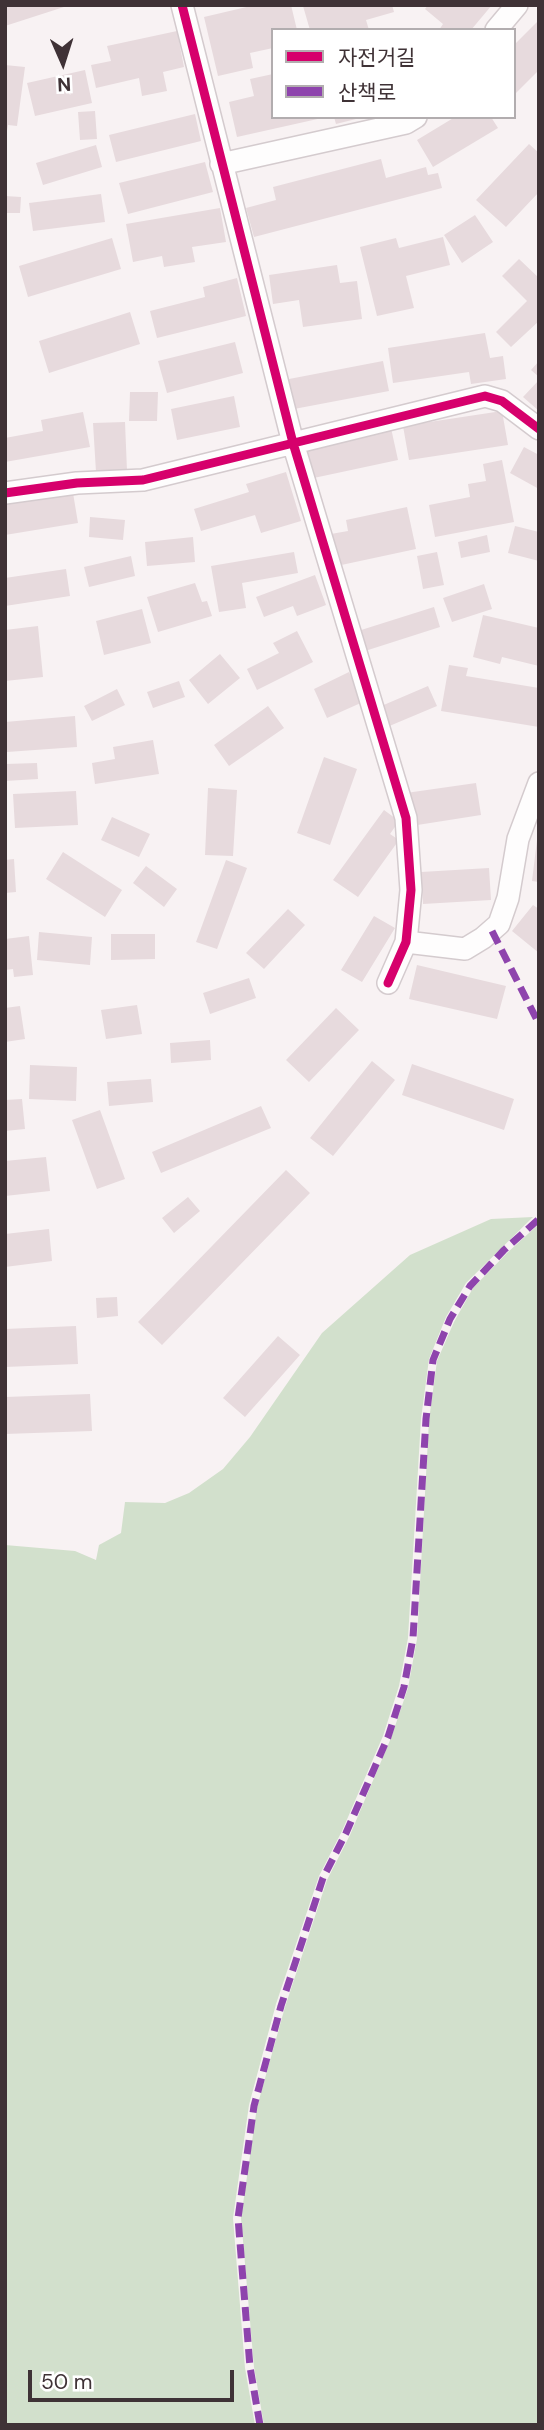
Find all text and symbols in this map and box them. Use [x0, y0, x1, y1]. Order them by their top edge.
north arrow [28, 28, 98, 98]
legend [271, 28, 516, 119]
text: 자전거길 [338, 44, 415, 72]
text: N [57, 72, 72, 97]
text: 산책로 [338, 79, 396, 107]
scale bar [32, 2356, 238, 2400]
text: 50 m [41, 2368, 92, 2396]

